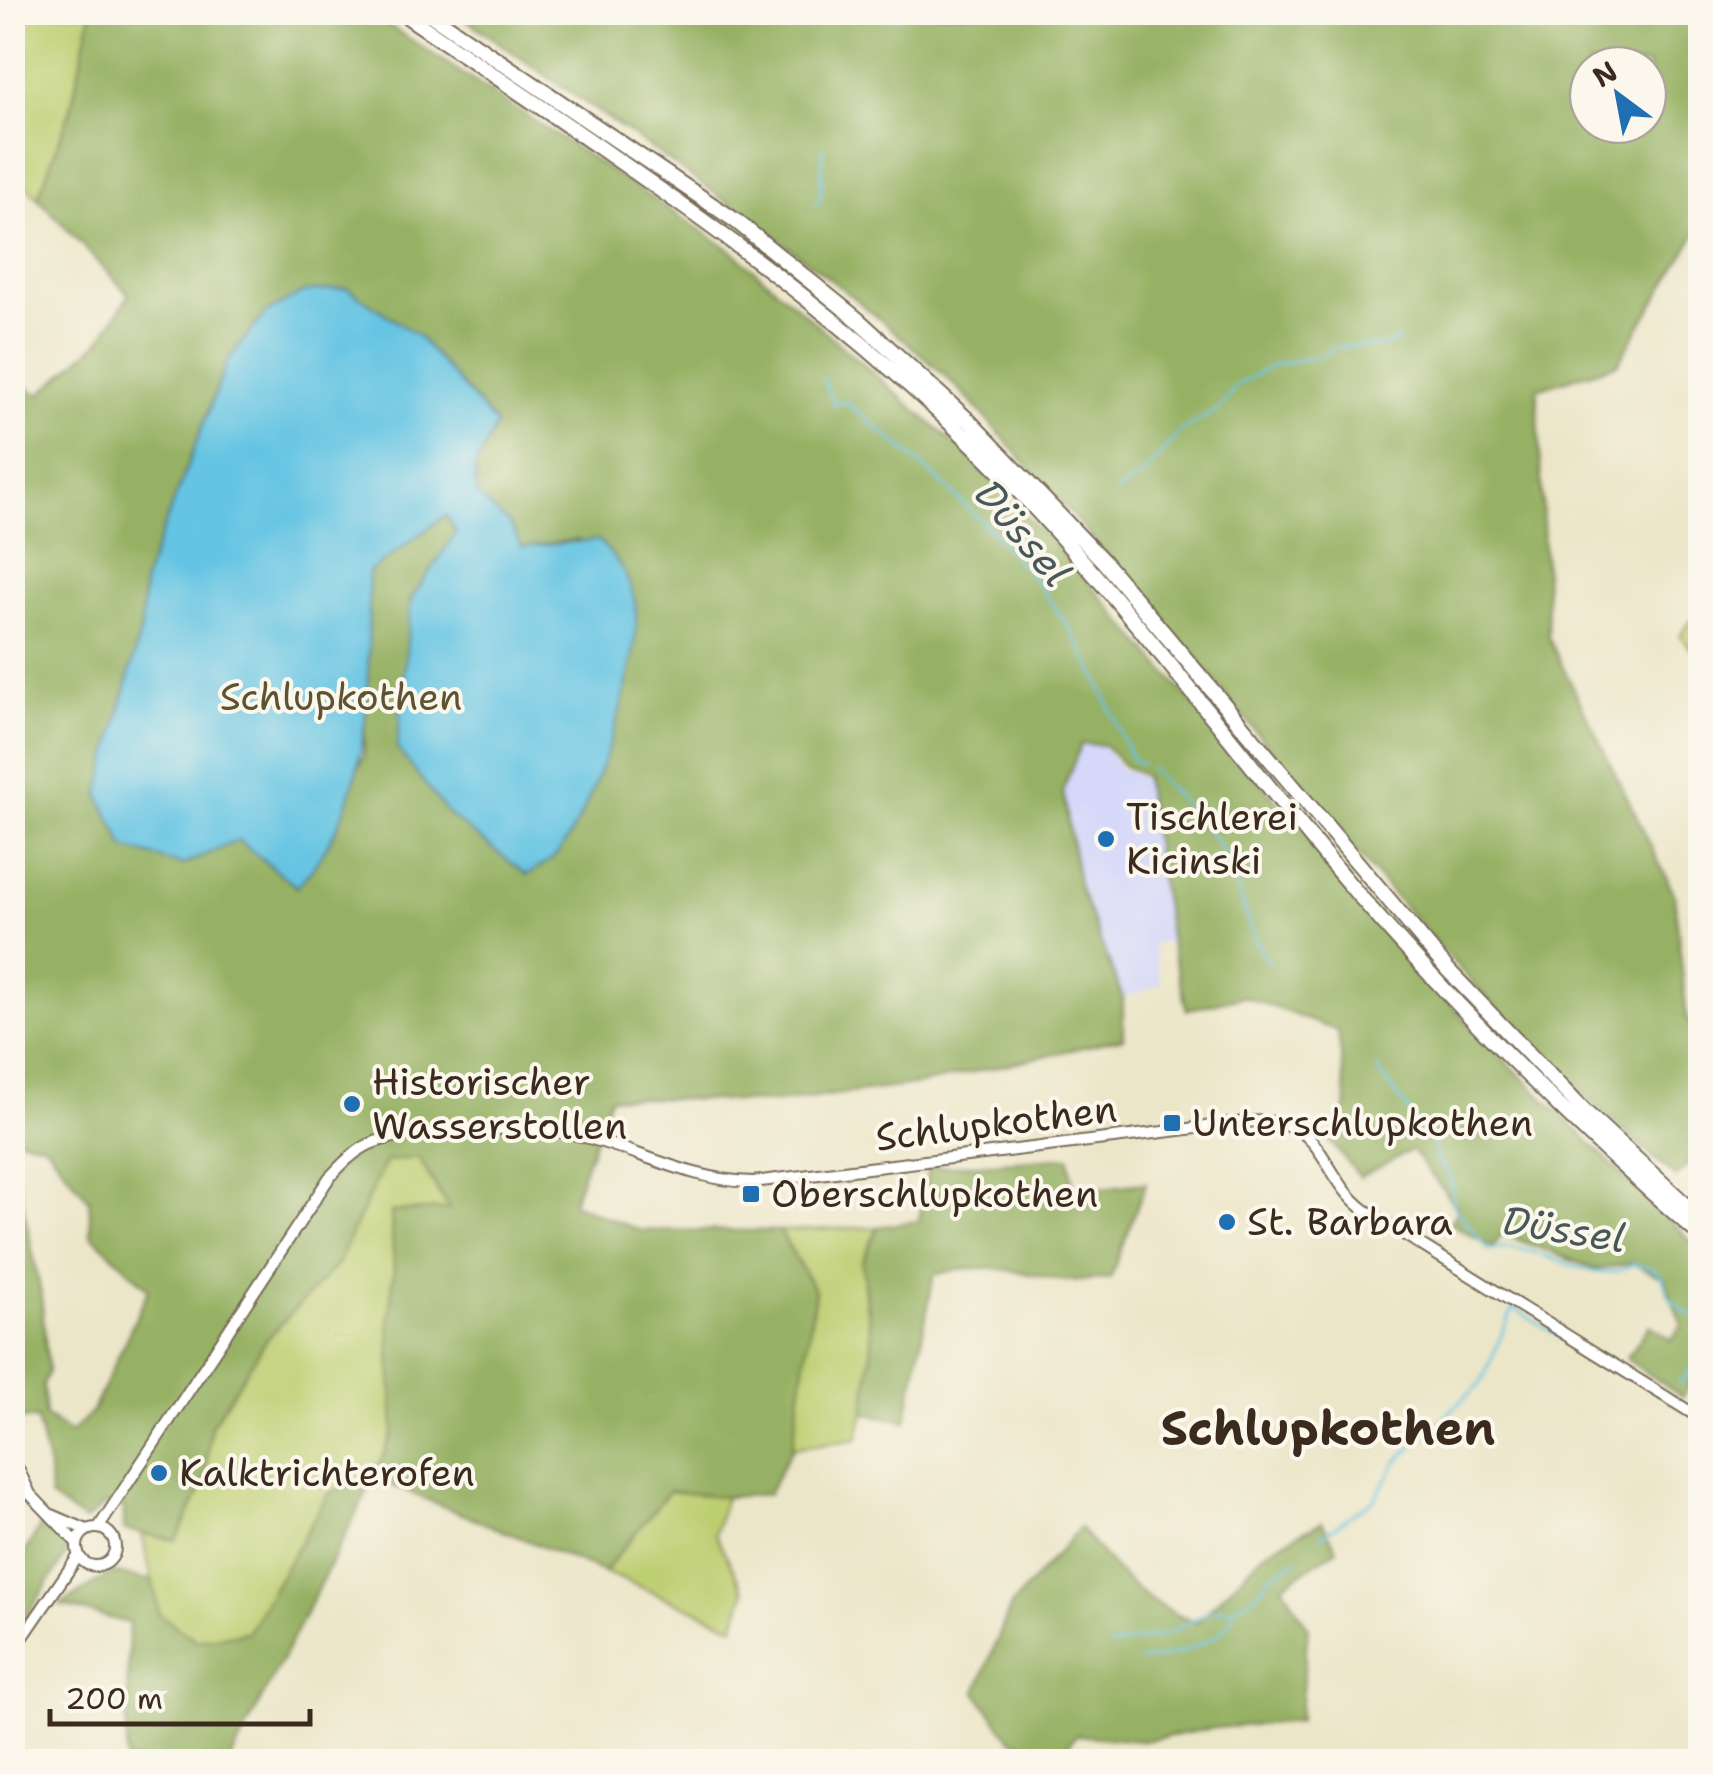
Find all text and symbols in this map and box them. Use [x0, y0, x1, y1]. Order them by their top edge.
north arrow [1568, 45, 1668, 145]
text: N [1585, 52, 1624, 96]
water label: Düssel [963, 468, 1083, 598]
park label: Schlupkothen [220, 671, 462, 722]
place label: Tischlerei Kicinski [1126, 791, 1298, 886]
marker: Tischlerei Kicinski [1095, 828, 1117, 850]
place label: Historischer Wasserstollen [372, 1056, 627, 1151]
street label: Schlupkothen [872, 1082, 1119, 1163]
marker: Historischer Wasserstollen [341, 1093, 363, 1115]
place label: Unterschlupkothen [1192, 1097, 1533, 1148]
marker: Unterschlupkothen [1161, 1112, 1183, 1134]
place label: Oberschlupkothen [771, 1168, 1098, 1219]
marker: Oberschlupkothen [740, 1183, 762, 1205]
water label: Düssel [1499, 1193, 1629, 1265]
place label: St. Barbara [1247, 1196, 1453, 1247]
marker: St. Barbara [1216, 1211, 1238, 1233]
district label: Schlupkothen [1161, 1396, 1495, 1460]
place label: Kalktrichterofen [179, 1447, 475, 1498]
marker: Kalktrichterofen [148, 1462, 170, 1484]
scale bar [50, 1664, 310, 1726]
text: 200 m [65, 1678, 163, 1719]

